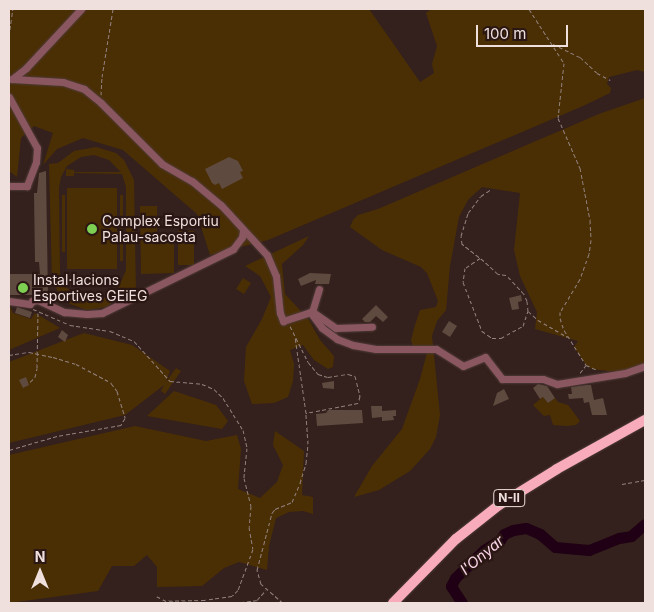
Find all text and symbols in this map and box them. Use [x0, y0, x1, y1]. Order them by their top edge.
scale bar [479, 15, 572, 47]
text: 100 m [484, 24, 526, 43]
place label: Complex Esportiu Palau-sacosta [102, 213, 219, 246]
marker: Complex Esportiu Palau-sacosta [86, 223, 98, 235]
place label: Instal·lacions Esportives GEiEG [33, 272, 147, 304]
marker: Instal·lacions Esportives GEiEG [17, 282, 29, 294]
road number: N-II [493, 488, 525, 508]
water label: l'Onyar [457, 532, 507, 578]
north arrow [15, 547, 65, 597]
text: N [35, 548, 45, 565]

